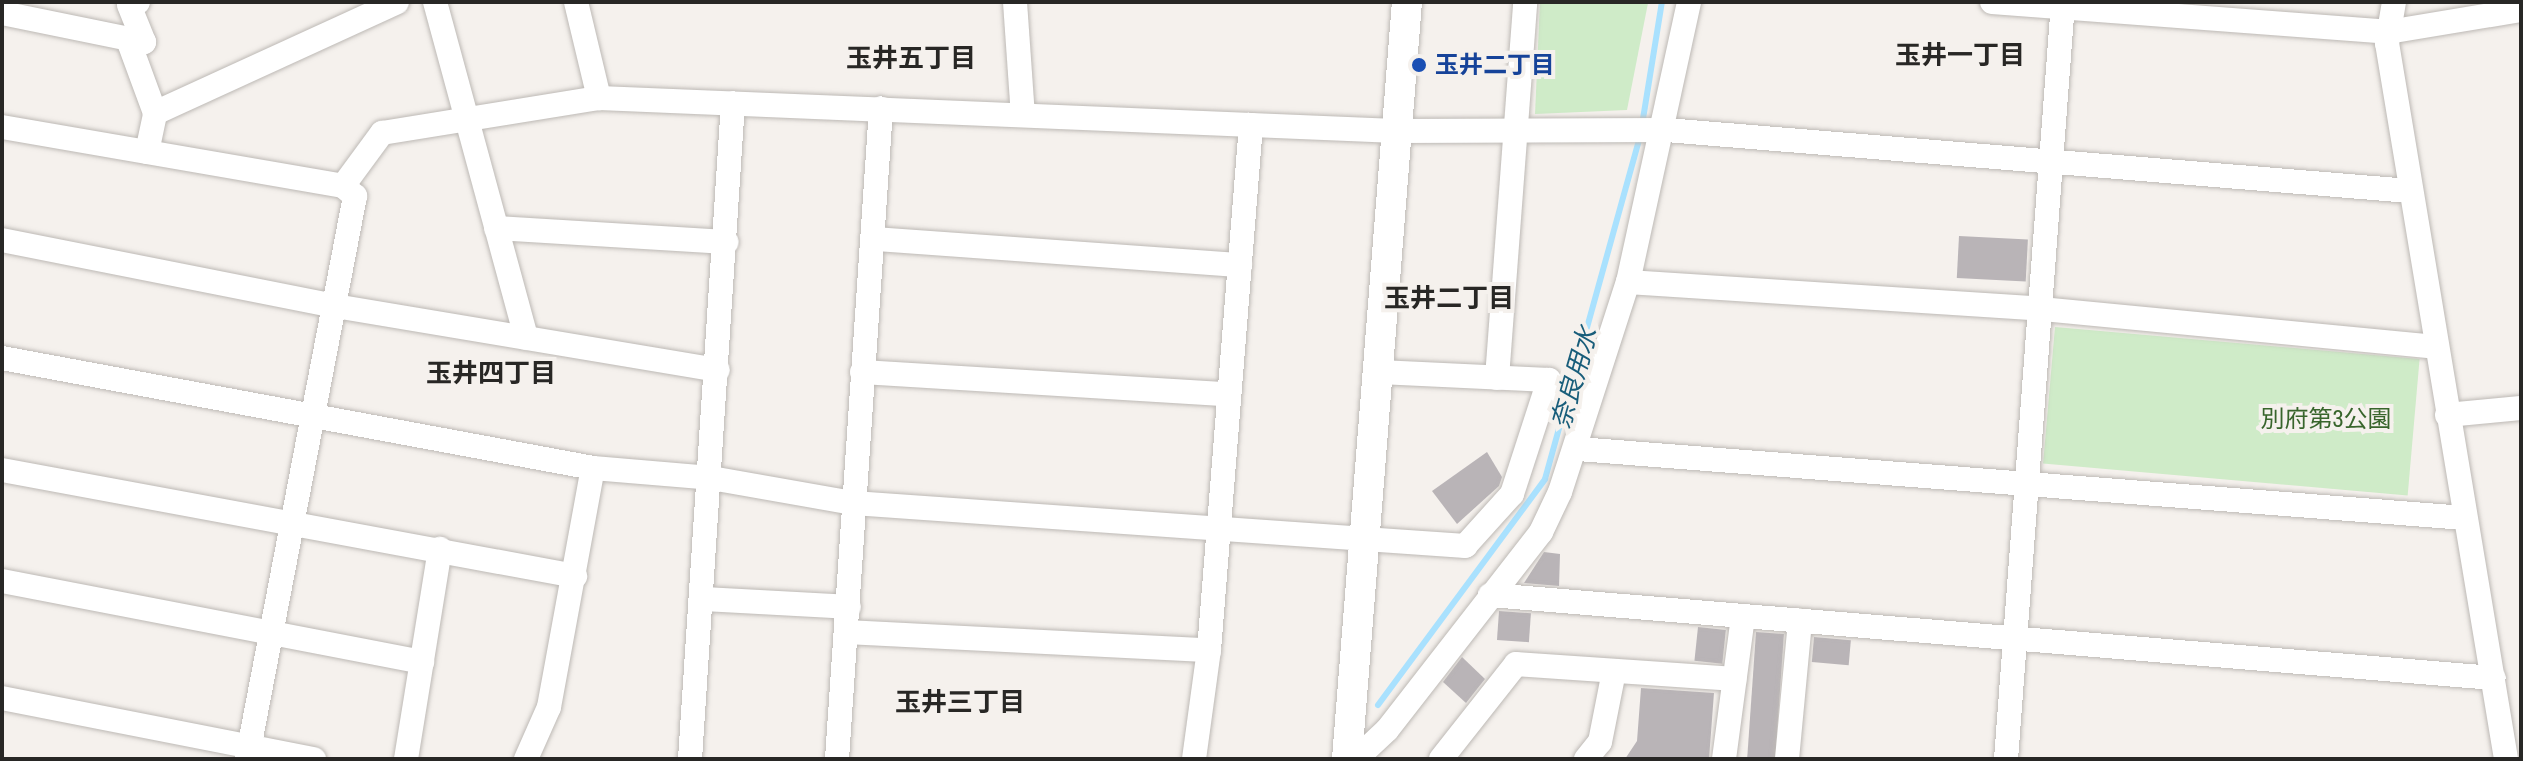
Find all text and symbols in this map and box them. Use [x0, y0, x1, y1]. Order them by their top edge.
district label: 玉井一丁目 [1895, 39, 2025, 71]
district label: 玉井五丁目 [846, 42, 976, 74]
place label: 玉井二丁目 [1435, 51, 1555, 79]
marker: 玉井二丁目 [1410, 56, 1428, 74]
district label: 玉井二丁目 [1384, 282, 1514, 314]
water label: 奈良用水 [1545, 324, 1603, 432]
district label: 玉井四丁目 [426, 357, 556, 389]
park label: 別府第3公園 [2261, 405, 2391, 433]
district label: 玉井三丁目 [895, 686, 1025, 718]

